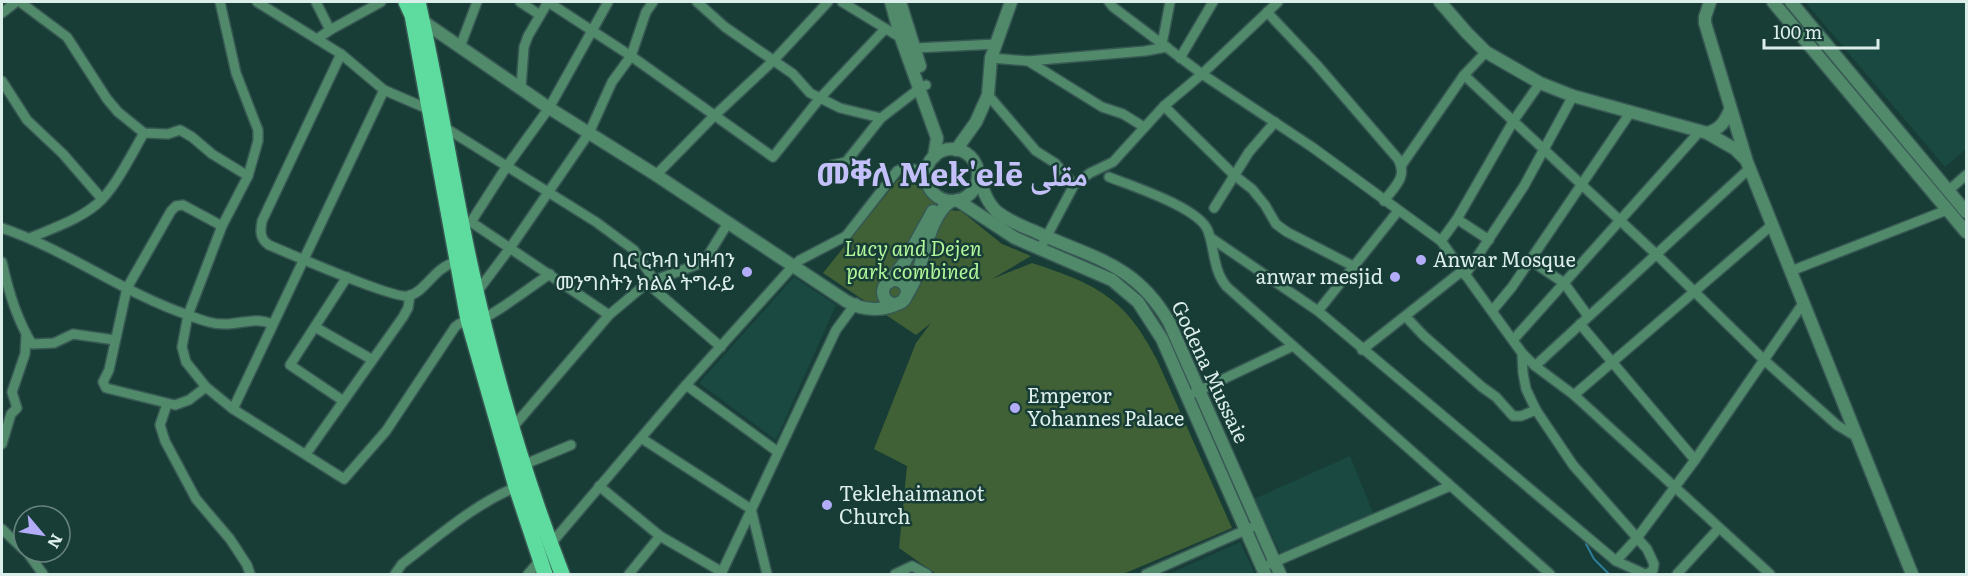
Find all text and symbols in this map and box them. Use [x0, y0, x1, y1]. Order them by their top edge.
scale bar [1764, 12, 1878, 50]
text: 100 m [1773, 18, 1822, 45]
district label: መቐለ Mek'elē مقلى [816, 148, 1088, 196]
park label: Lucy and Dejen park combined [844, 232, 982, 285]
place label: ቢር ርክብ ህዝብን መንግስትን ክልል ትግራይ [555, 243, 735, 296]
place label: Anwar Mosque [1433, 243, 1576, 273]
marker: Anwar Mosque [1414, 253, 1428, 267]
place label: anwar mesjid [1255, 260, 1383, 290]
marker: ቢር ርክብ ህዝብን መንግስትን ክልል ትግራይ [740, 265, 754, 279]
marker: anwar mesjid [1388, 270, 1402, 284]
street label: Godena Mussaie [1166, 295, 1258, 448]
place label: Emperor Yohannes Palace [1027, 379, 1184, 432]
marker: Emperor Yohannes Palace [1008, 401, 1022, 415]
place label: Teklehaimanot Church [839, 477, 984, 530]
marker: Teklehaimanot Church [820, 498, 834, 512]
north arrow [12, 504, 72, 564]
text: N [42, 530, 70, 553]

